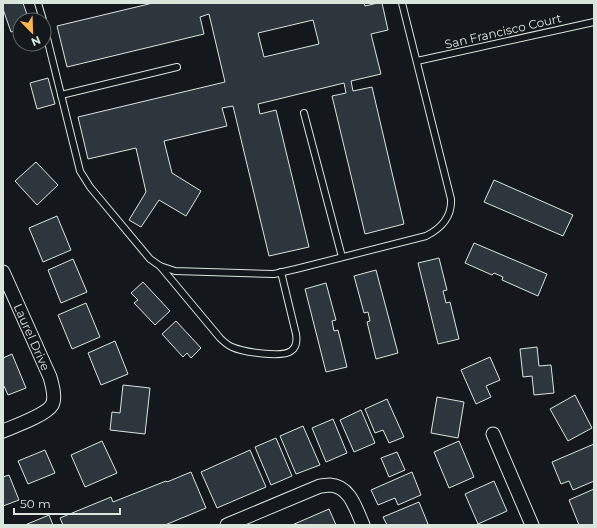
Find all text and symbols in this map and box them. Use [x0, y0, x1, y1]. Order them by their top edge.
street label: San Francisco Court [443, 10, 563, 52]
north arrow [12, 12, 52, 52]
text: N [29, 33, 43, 49]
street label: Laurel Drive [11, 301, 53, 373]
scale bar [14, 490, 120, 516]
text: 50 m [20, 496, 51, 511]

